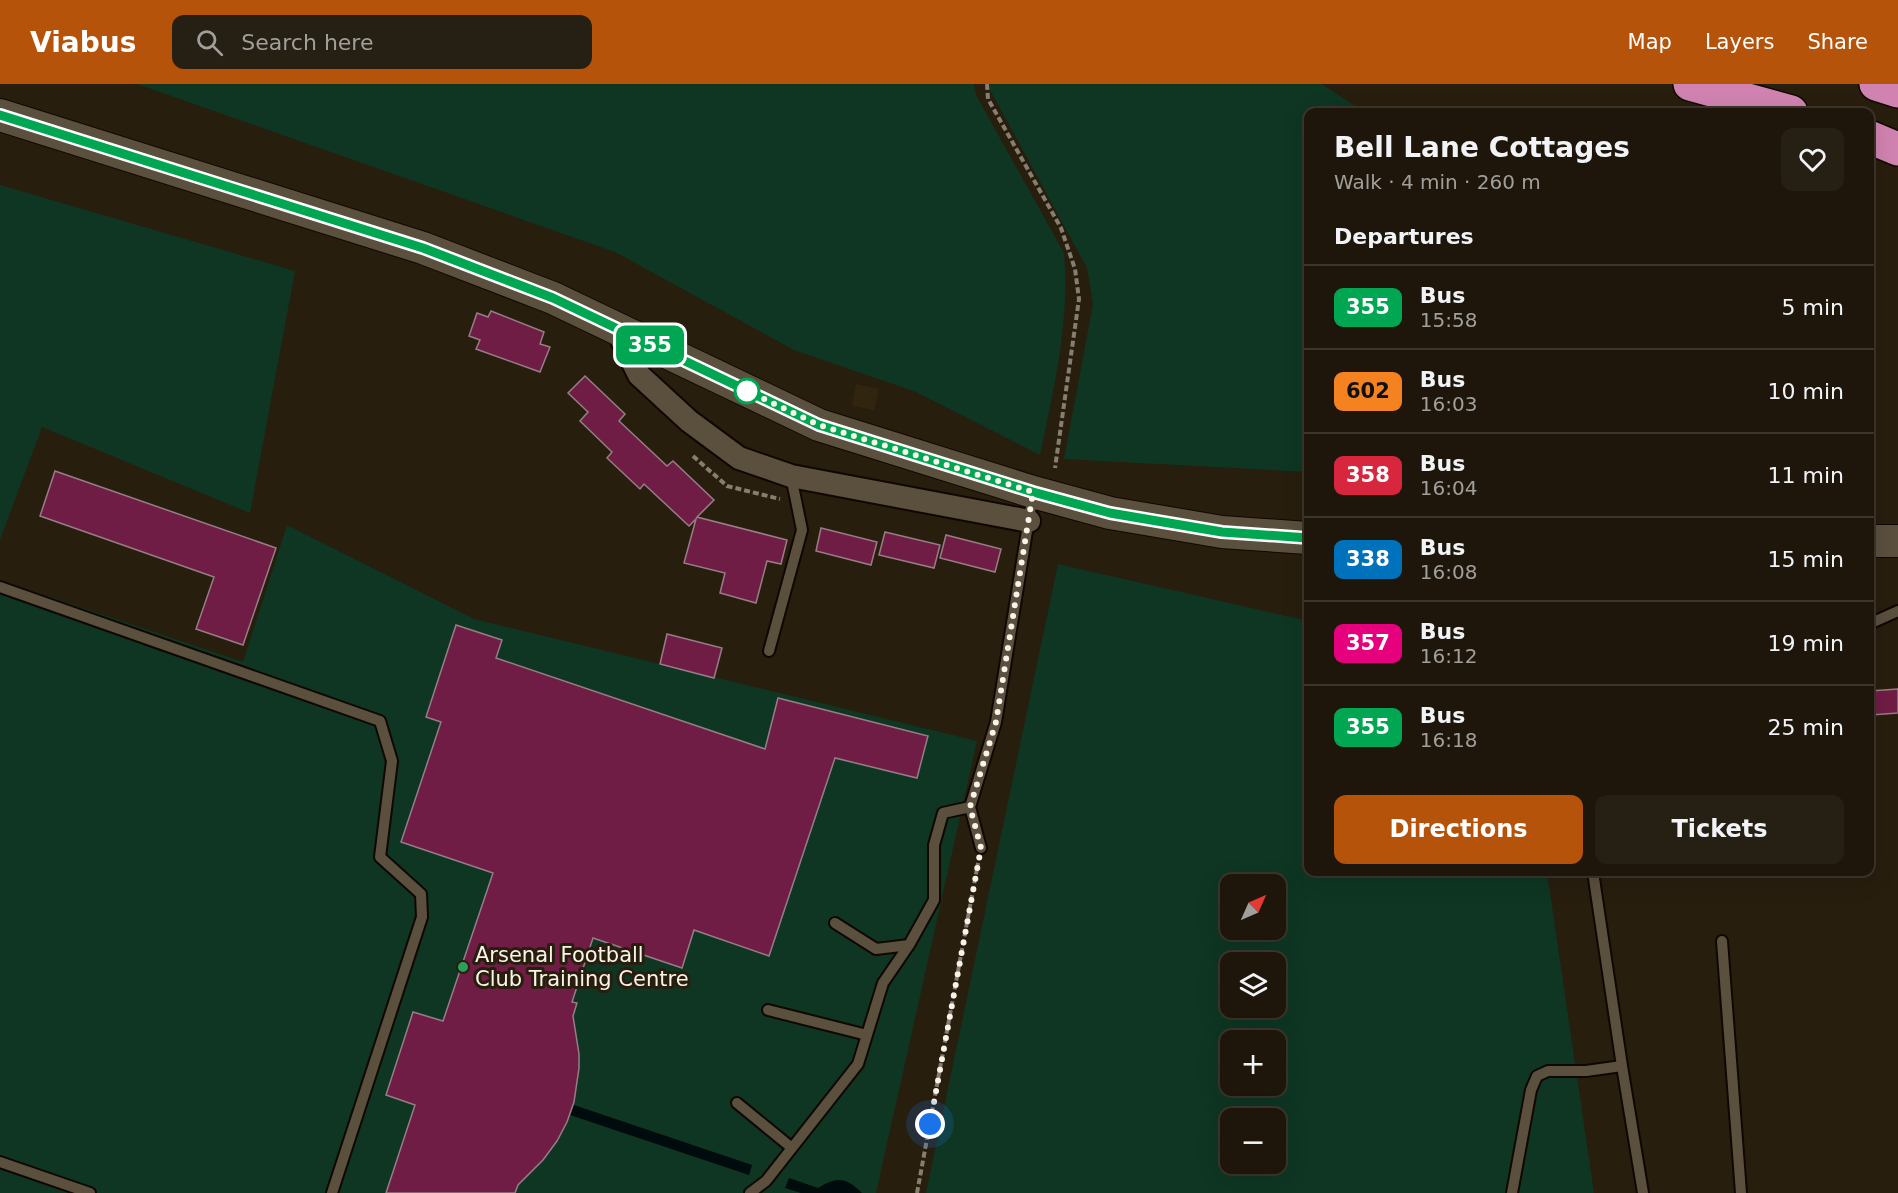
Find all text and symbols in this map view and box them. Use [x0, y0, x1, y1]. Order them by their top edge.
search box [172, 15, 592, 69]
text: Viabus [30, 26, 136, 59]
icon: search [193, 26, 226, 59]
text: Search here [241, 30, 373, 55]
text: Map [1628, 30, 1672, 54]
text: Layers [1705, 30, 1774, 54]
text: Share [1807, 30, 1868, 54]
button: heart [1781, 128, 1844, 191]
text: Bell Lane Cottages [1334, 131, 1630, 164]
text: Walk · 4 min · 260 m [1334, 170, 1541, 194]
text: Departures [1334, 224, 1474, 249]
text: Bus [1420, 283, 1465, 308]
text: 355 [1346, 295, 1390, 319]
text: 5 min [1782, 295, 1844, 320]
text: 15:58 [1420, 308, 1477, 332]
line badge: 355 [616, 326, 684, 364]
text: 355 [628, 333, 672, 357]
text: Bus [1420, 367, 1465, 392]
unlabelled marker [734, 378, 760, 404]
text: 602 [1346, 379, 1390, 403]
text: 10 min [1768, 379, 1844, 404]
text: 16:03 [1420, 392, 1477, 416]
text: Bus [1420, 451, 1465, 476]
text: 358 [1346, 463, 1390, 487]
text: 11 min [1768, 463, 1844, 488]
text: 16:04 [1420, 476, 1477, 500]
text: Bus [1420, 535, 1465, 560]
text: 338 [1346, 547, 1390, 571]
text: 15 min [1768, 547, 1844, 572]
text: 16:08 [1420, 560, 1477, 584]
text: Bus [1420, 619, 1465, 644]
text: 357 [1346, 631, 1390, 655]
text: 19 min [1768, 631, 1844, 656]
text: 16:12 [1420, 644, 1477, 668]
text: Bus [1420, 703, 1465, 728]
text: 355 [1346, 715, 1390, 739]
text: 25 min [1768, 715, 1844, 740]
text: 16:18 [1420, 728, 1477, 752]
button: Directions [1334, 795, 1583, 864]
button: Tickets [1595, 795, 1844, 864]
north arrow [1220, 874, 1286, 940]
map controls [1220, 874, 1286, 1174]
place label: Arsenal Football Club Training Centre [475, 943, 689, 991]
button: layers [1220, 952, 1286, 1018]
marker: Arsenal Football Club Training Centre [456, 960, 470, 974]
button: + [1220, 1030, 1286, 1096]
button: − [1220, 1108, 1286, 1174]
your location [915, 1109, 945, 1139]

